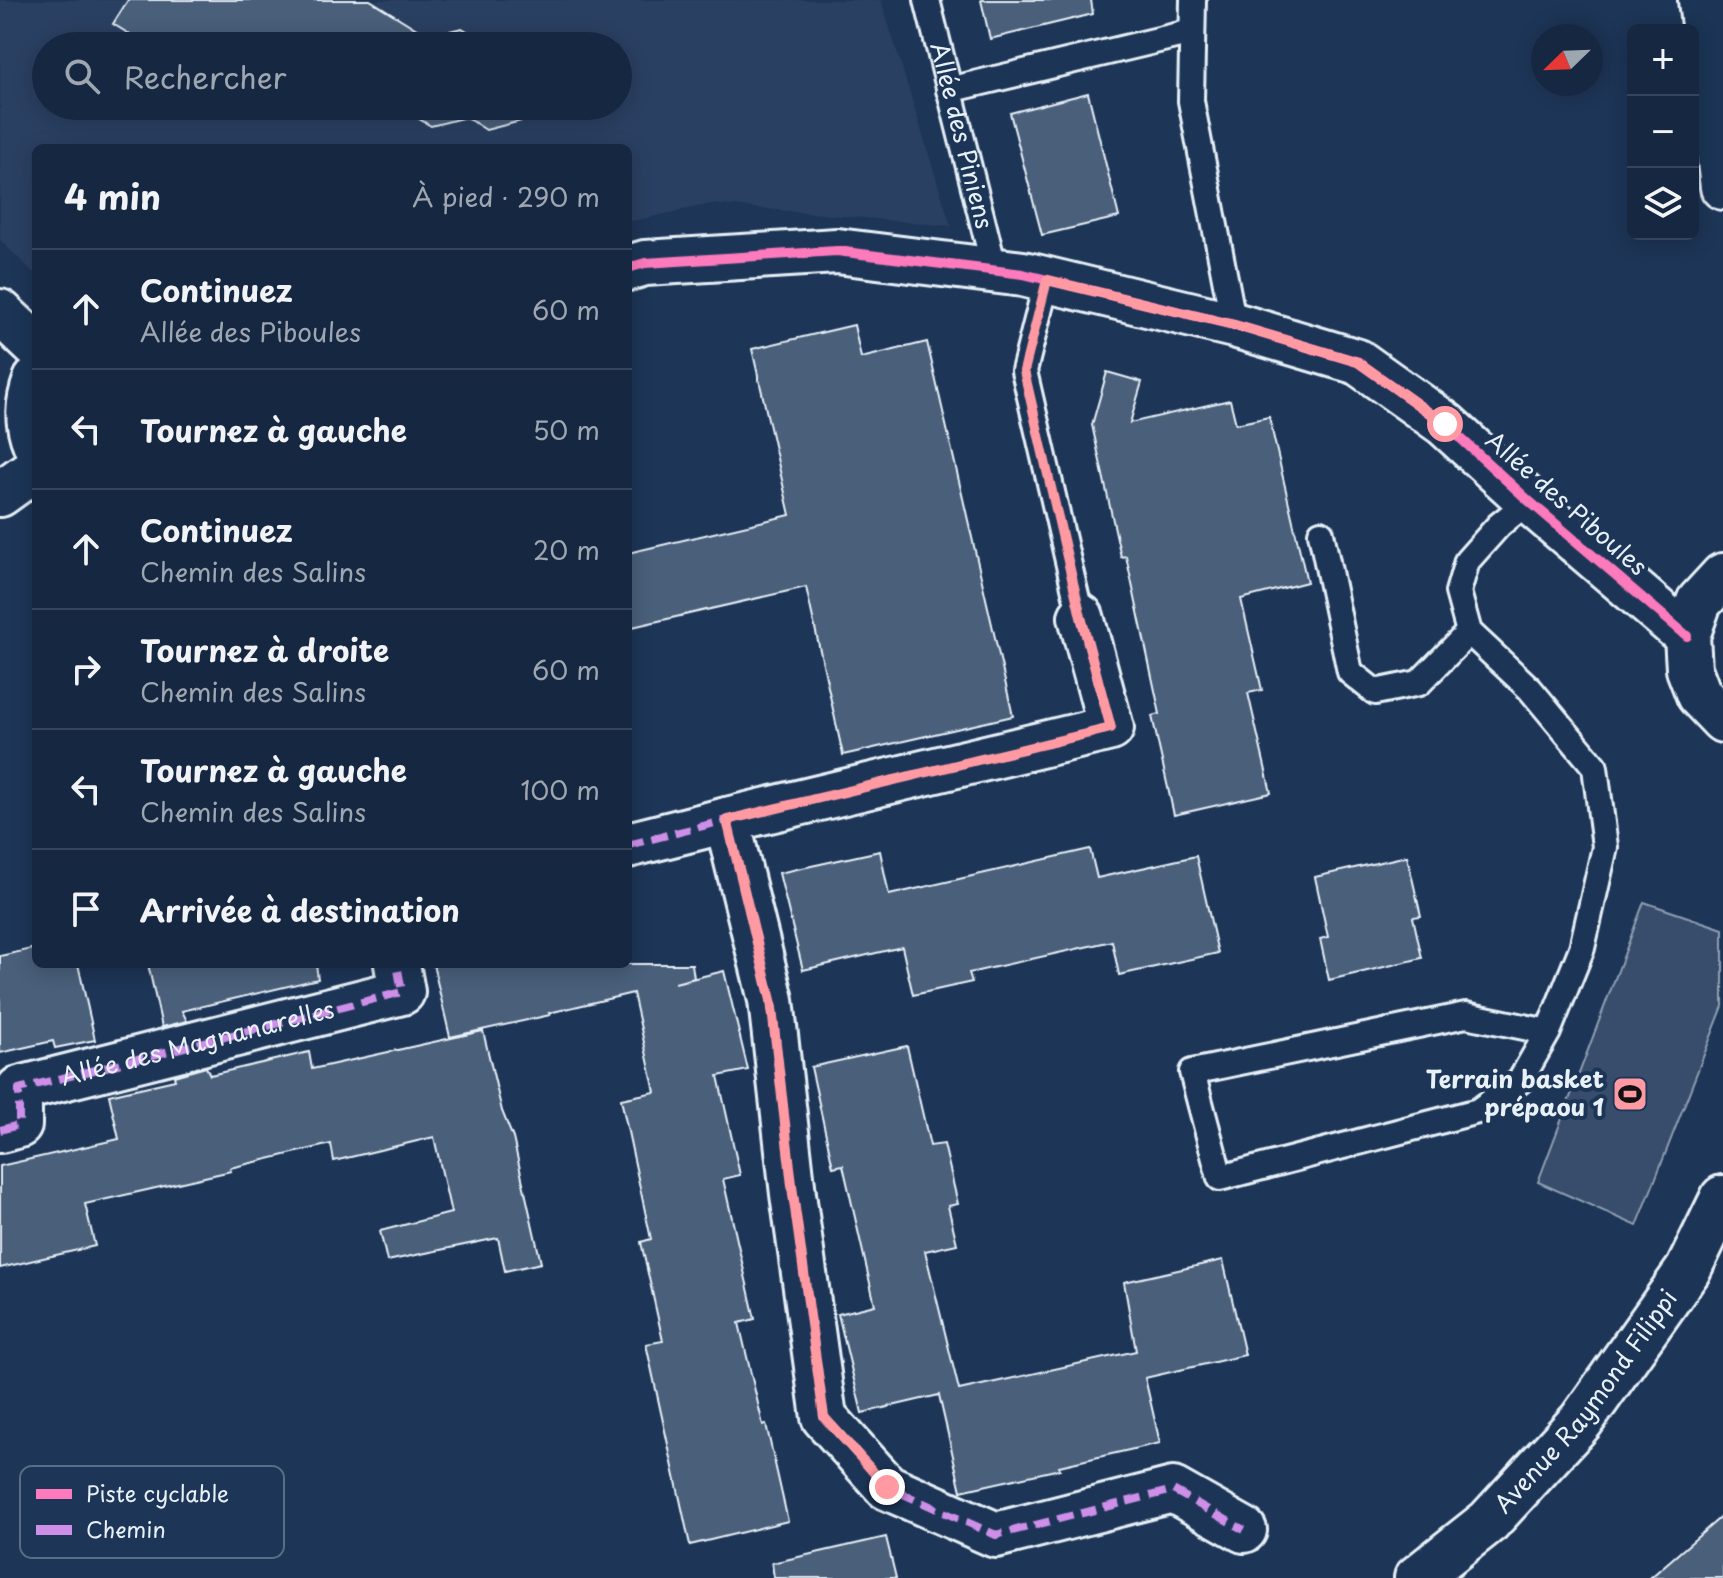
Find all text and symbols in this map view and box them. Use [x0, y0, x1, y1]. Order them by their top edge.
north arrow [1531, 24, 1603, 96]
map controls [1627, 24, 1699, 240]
button: + [1627, 24, 1699, 96]
search box [32, 32, 632, 120]
street label: Allée des Piniens [922, 38, 1004, 232]
icon: search [60, 54, 104, 98]
text: Rechercher [124, 54, 287, 99]
button: − [1627, 96, 1699, 168]
button: layers [1627, 168, 1699, 240]
text: 4 min [64, 170, 161, 222]
text: À pied · 290 m [412, 177, 600, 216]
text: Continuez [140, 267, 293, 312]
icon: ahead [64, 287, 108, 331]
text: 60 m [532, 290, 600, 329]
text: Allée des Piboules [140, 312, 361, 351]
route start [1427, 406, 1463, 442]
icon: left [64, 407, 108, 451]
text: Tournez à gauche [140, 407, 407, 452]
text: 50 m [533, 410, 600, 449]
street label: Allée des Piboules [1478, 422, 1656, 583]
text: Continuez [140, 507, 293, 552]
icon: ahead [64, 527, 108, 571]
text: 20 m [533, 530, 600, 569]
text: Chemin des Salins [140, 552, 366, 591]
text: Tournez à droite [140, 627, 389, 672]
icon: right [64, 647, 108, 691]
text: 60 m [532, 650, 600, 689]
text: Chemin des Salins [140, 672, 366, 711]
text: Tournez à gauche [140, 747, 407, 792]
icon: left [64, 767, 108, 811]
text: 100 m [520, 770, 600, 809]
text: Chemin des Salins [140, 792, 366, 831]
icon: arrive [64, 887, 108, 931]
text: Arrivée à destination [140, 887, 460, 932]
street label: Allée des Magnanarelles [57, 990, 338, 1094]
place label: Terrain basket prépaou 1 [1426, 1060, 1604, 1124]
sports icon: Terrain basket prépaou 1 [1611, 1075, 1649, 1113]
street label: Avenue Raymond Filippi [1485, 1281, 1685, 1520]
legend [20, 1466, 284, 1558]
route end [869, 1469, 905, 1505]
text: Piste cyclable [86, 1476, 229, 1509]
text: Chemin [86, 1512, 166, 1545]

